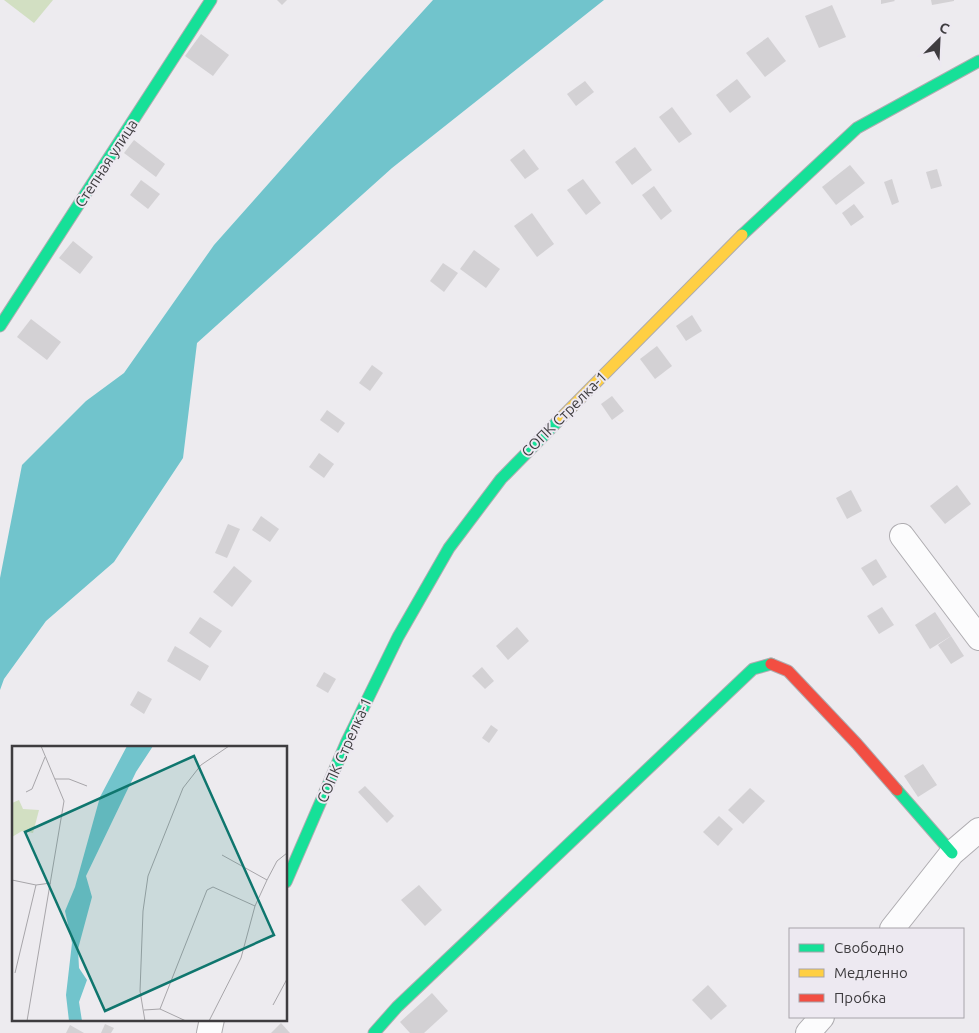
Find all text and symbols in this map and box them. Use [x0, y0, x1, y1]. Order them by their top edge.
north arrow [914, 15, 964, 65]
text: С [937, 19, 952, 37]
street label: Степная улица [71, 116, 141, 210]
street label: СОПК Стрелка-1 [518, 368, 610, 460]
street label: СОПК Стрелка-1 [313, 695, 375, 805]
inset map [12, 746, 288, 1020]
legend [789, 928, 964, 1018]
text: Свободно [834, 939, 904, 956]
text: Медленно [834, 964, 908, 981]
text: Пробка [834, 989, 886, 1006]

